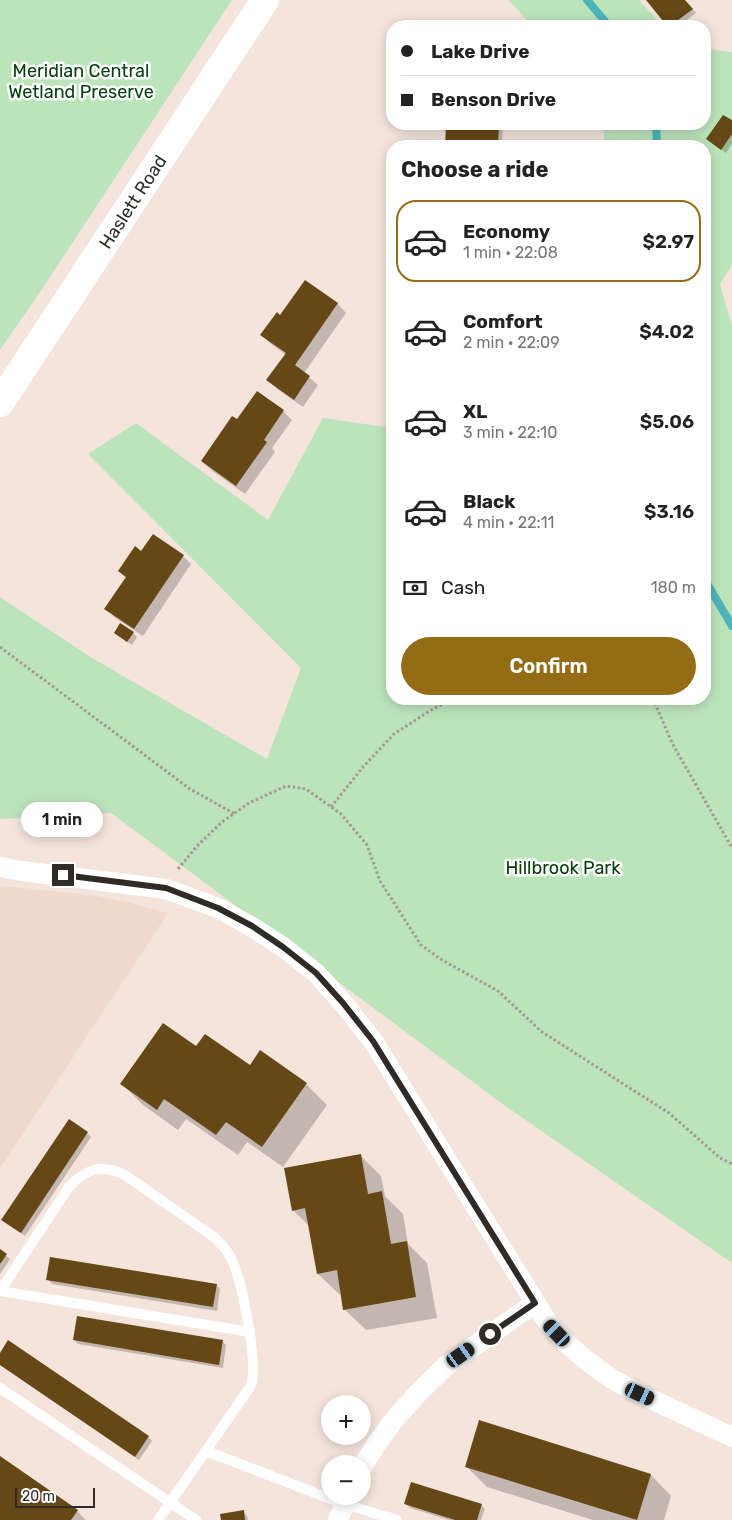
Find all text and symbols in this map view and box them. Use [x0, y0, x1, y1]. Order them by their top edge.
text: Lake Drive [431, 40, 529, 63]
park label: Meridian Central Wetland Preserve [8, 60, 154, 103]
text: Benson Drive [431, 88, 556, 111]
street label: Haslett Road [94, 151, 172, 253]
text: Choose a ride [401, 156, 548, 183]
icon: car [403, 219, 448, 264]
text: Economy [463, 220, 550, 243]
text: $2.97 [642, 230, 694, 253]
text: 1 min · 22:08 [463, 243, 558, 262]
icon: car [403, 309, 448, 354]
text: Comfort [463, 310, 543, 333]
text: $4.02 [639, 320, 694, 343]
text: 2 min · 22:09 [463, 333, 560, 352]
icon: car [403, 399, 448, 444]
text: XL [463, 400, 487, 423]
text: $5.06 [640, 410, 694, 433]
text: 3 min · 22:10 [463, 423, 557, 442]
icon: car [403, 489, 448, 534]
text: Black [463, 490, 515, 513]
text: $3.16 [644, 500, 694, 523]
text: 4 min · 22:11 [463, 513, 554, 532]
icon: cash [401, 574, 429, 602]
text: Cash [441, 576, 485, 599]
text: 180 m [651, 578, 696, 597]
button: Confirm [401, 637, 696, 695]
callout: 1 min [22, 802, 104, 838]
text: 1 min [42, 810, 82, 829]
park label: Hillbrook Park [506, 857, 621, 879]
route end [52, 864, 74, 886]
car [541, 1317, 572, 1349]
route start [479, 1323, 501, 1345]
car [444, 1340, 477, 1370]
car [623, 1381, 656, 1407]
map controls [321, 1395, 371, 1505]
button: + [321, 1395, 371, 1445]
button: − [321, 1455, 371, 1505]
scale bar [15, 1485, 95, 1508]
text: 20 m [22, 1488, 55, 1505]

